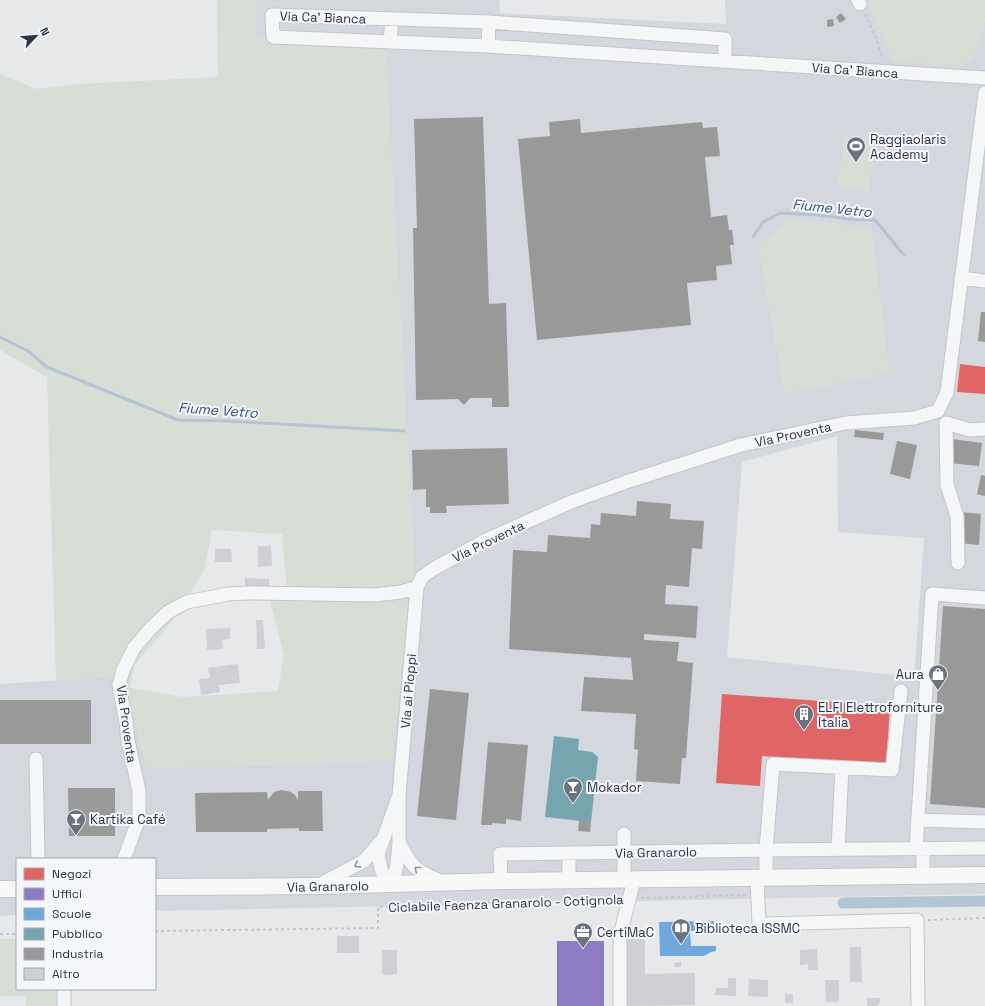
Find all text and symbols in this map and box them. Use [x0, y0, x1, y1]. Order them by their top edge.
street label: Via Ca' Bianca [279, 7, 367, 28]
north arrow [16, 16, 56, 56]
text: N [37, 25, 53, 38]
street label: Via Ca' Bianca [811, 59, 899, 82]
place label: Raggiaolaris Academy [870, 131, 946, 163]
sports icon: Raggiaolaris Academy [845, 135, 867, 163]
water label: Fiume Vetro [791, 195, 873, 221]
water label: Fiume Vetro [178, 398, 259, 422]
street label: Via Proventa [753, 418, 833, 451]
street label: Via Proventa [449, 516, 527, 566]
street label: Via ai Pioppi [397, 653, 420, 729]
shop icon: Aura [927, 663, 949, 691]
place label: Aura [896, 666, 925, 683]
street label: Via Proventa [113, 684, 140, 764]
place label: ELFI Elettroforniture Italia [818, 699, 943, 731]
building icon: ELFI Elettroforniture Italia [793, 703, 815, 731]
bar icon: Mokador [562, 776, 584, 804]
place label: Mokador [587, 779, 642, 796]
bar icon: Kartika Café [65, 808, 87, 836]
place label: Kartika Café [90, 811, 166, 828]
street label: Via Granarolo [615, 843, 697, 862]
legend [16, 858, 156, 990]
one-way arrow [354, 860, 361, 867]
text: Negozi [52, 866, 91, 882]
one-way arrow [415, 867, 422, 874]
street label: Via Granarolo [287, 877, 369, 896]
text: Uffici [52, 886, 82, 902]
street label: Ciclabile Faenza Granarolo - Cotignola [388, 891, 624, 916]
text: Scuole [52, 906, 91, 922]
library icon: Biblioteca ISSMC [670, 917, 692, 945]
place label: Biblioteca ISSMC [695, 920, 800, 937]
office icon: CertiMaC [572, 921, 594, 949]
place label: CertiMaC [597, 924, 654, 941]
text: Pubblico [52, 926, 102, 942]
text: Industria [52, 946, 104, 962]
text: Altro [52, 966, 80, 982]

